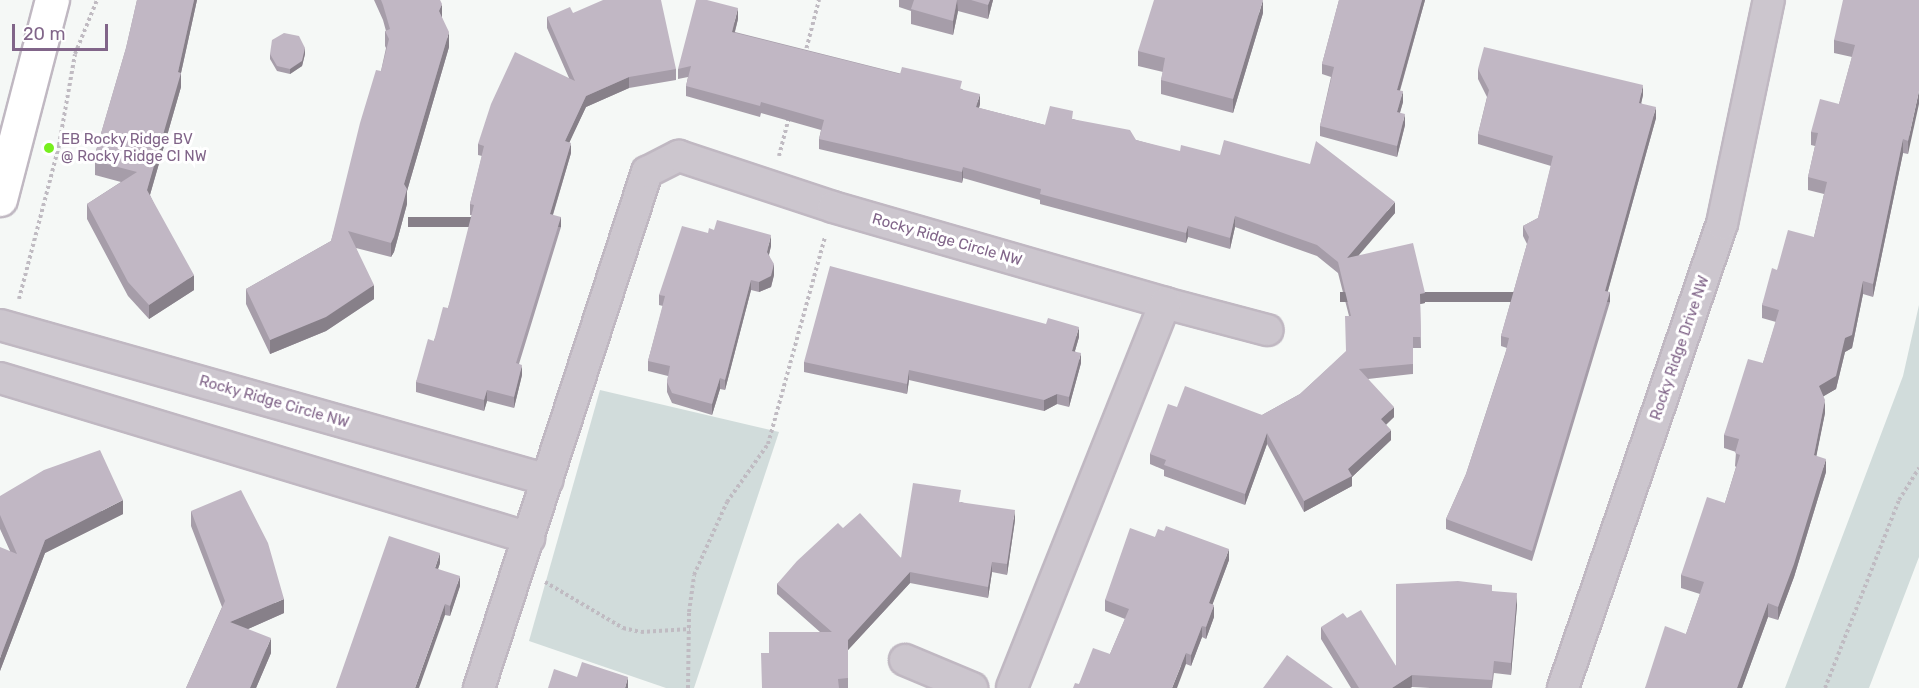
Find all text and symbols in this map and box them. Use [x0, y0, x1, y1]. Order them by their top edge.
scale bar [15, 12, 111, 50]
text: 20 m [23, 23, 65, 45]
place label: EB Rocky Ridge BV @ Rocky Ridge CI NW [61, 130, 207, 165]
marker: EB Rocky Ridge BV @ Rocky Ridge CI NW [42, 141, 56, 155]
street label: Rocky Ridge Circle NW [870, 210, 1024, 270]
street label: Rocky Ridge Drive NW [1647, 273, 1713, 423]
street label: Rocky Ridge Circle NW [197, 372, 351, 432]

